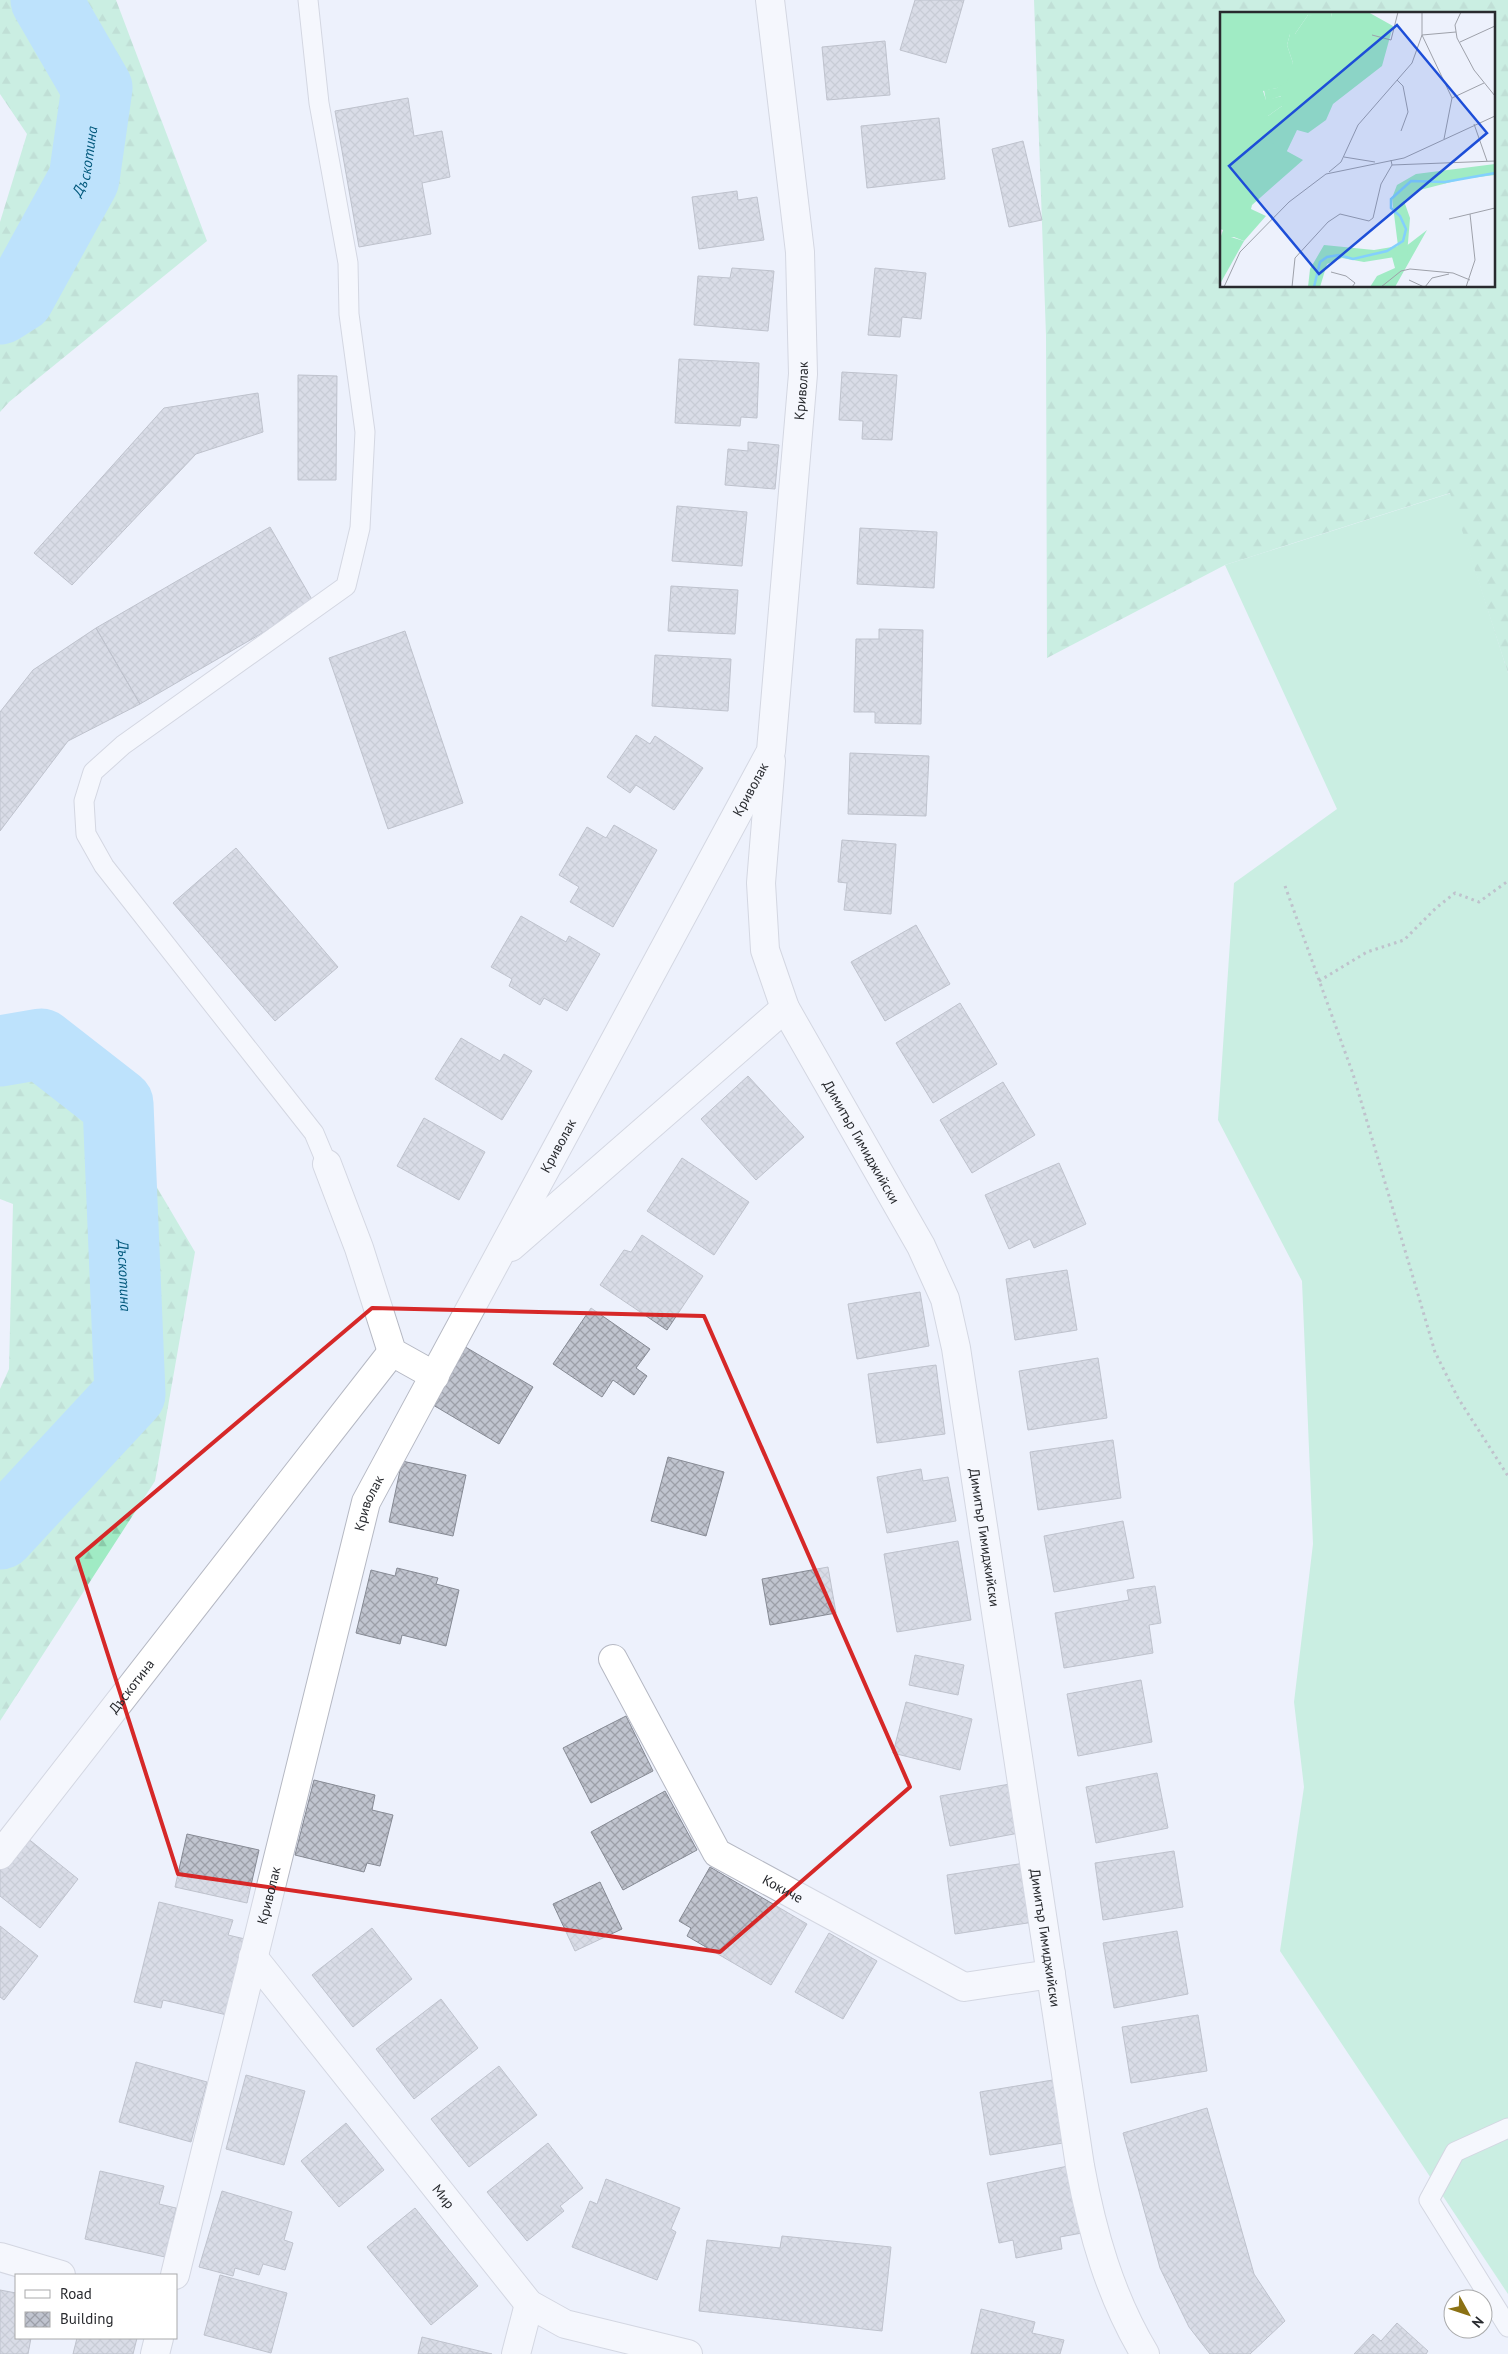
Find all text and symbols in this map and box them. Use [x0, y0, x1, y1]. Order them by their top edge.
inset map [1220, 12, 1496, 288]
water label: Дъскотина [67, 124, 101, 200]
street label: Криволак [790, 361, 812, 421]
street label: Криволак [728, 759, 772, 819]
street label: Димитър Гимиджийски [819, 1077, 904, 1207]
street label: Криволак [536, 1115, 580, 1176]
water label: Дъскотина [114, 1239, 136, 1312]
street label: Димитър Гимиджийски [965, 1467, 1004, 1608]
street label: Криволак [350, 1472, 388, 1533]
street label: Дъскотина [105, 1655, 158, 1717]
street label: Криволак [253, 1864, 285, 1926]
street label: Димитър Гимиджийски [1026, 1867, 1065, 2008]
street label: Кокиче [759, 1870, 806, 1907]
street label: Мир [428, 2181, 459, 2212]
legend [15, 2274, 178, 2339]
text: Road [60, 2284, 92, 2303]
north arrow [1443, 2289, 1493, 2339]
text: Building [60, 2309, 114, 2328]
text: N [1468, 2313, 1488, 2332]

